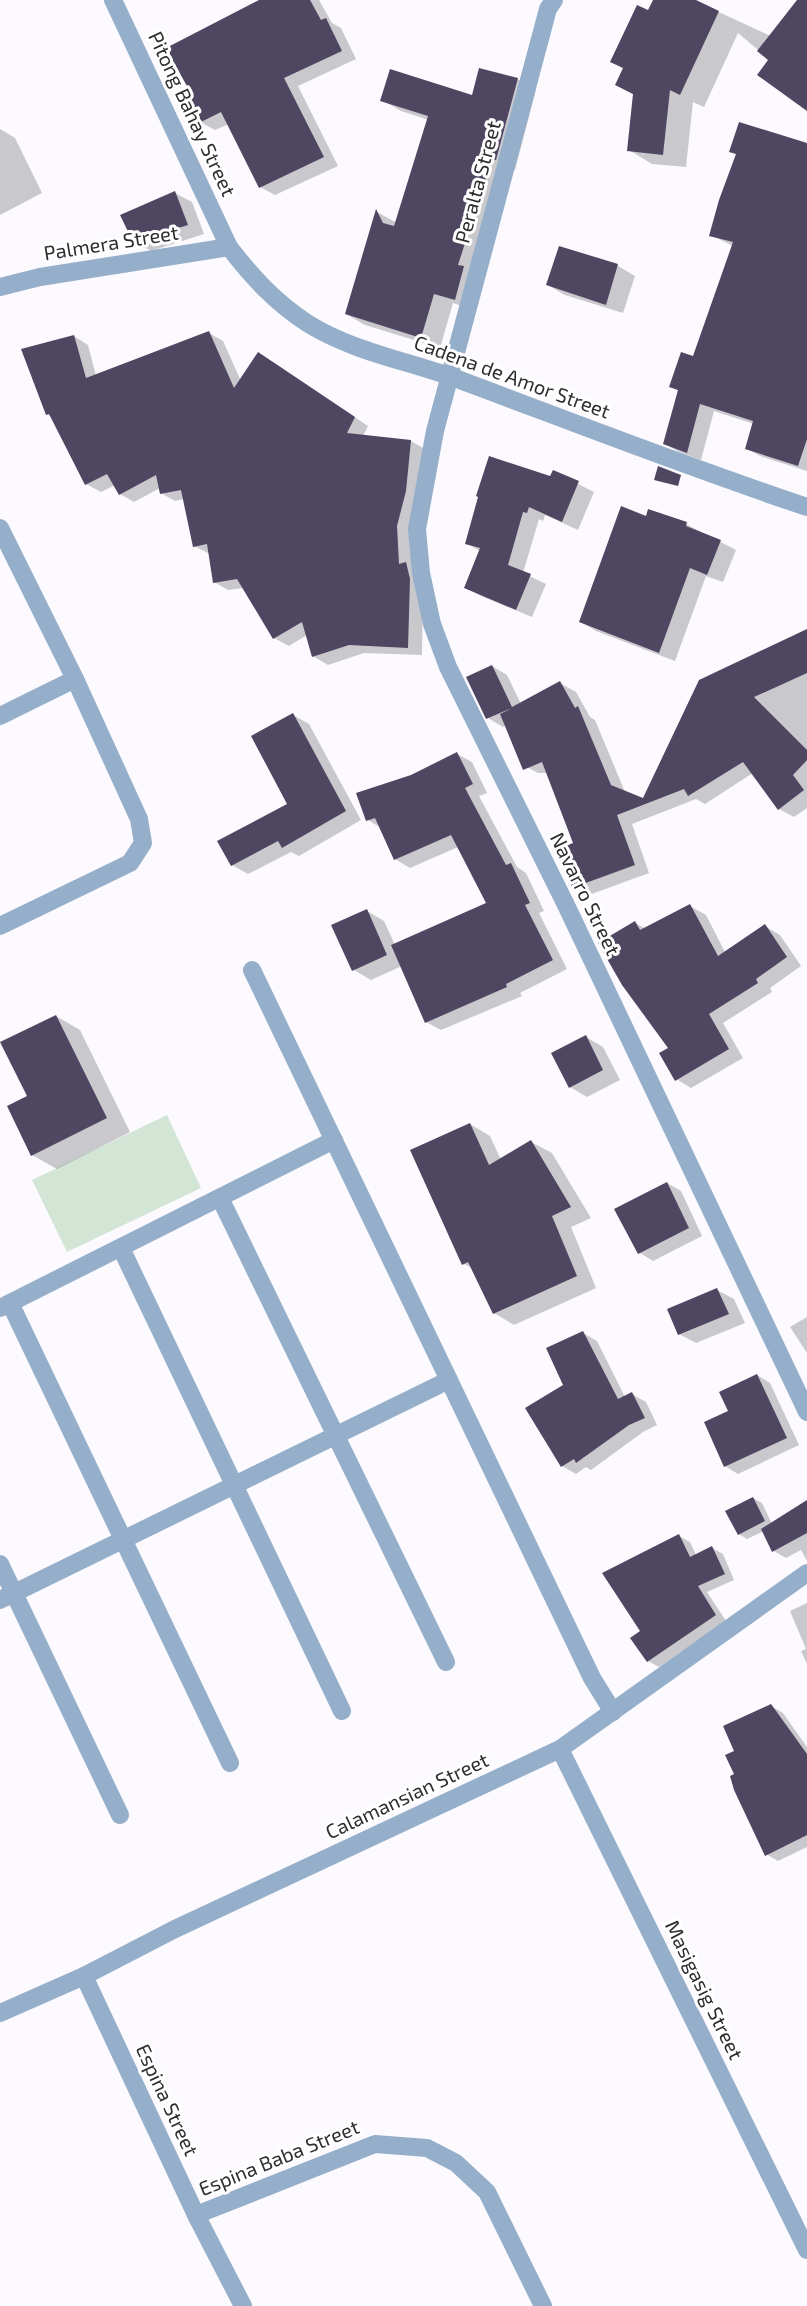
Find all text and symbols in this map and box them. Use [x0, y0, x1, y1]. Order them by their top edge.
street label: Pitong Bahay Street [144, 27, 242, 200]
street label: Peralta Street [449, 117, 505, 246]
street label: Palmera Street [42, 219, 180, 264]
street label: Cadena de Amor Street [411, 329, 614, 423]
street label: Navarro Street [546, 828, 626, 959]
street label: Calamansian Street [321, 1747, 492, 1843]
street label: Masigasig Street [661, 1916, 749, 2063]
street label: Espina Street [132, 2040, 204, 2160]
street label: Espina Baba Street [195, 2114, 363, 2200]

